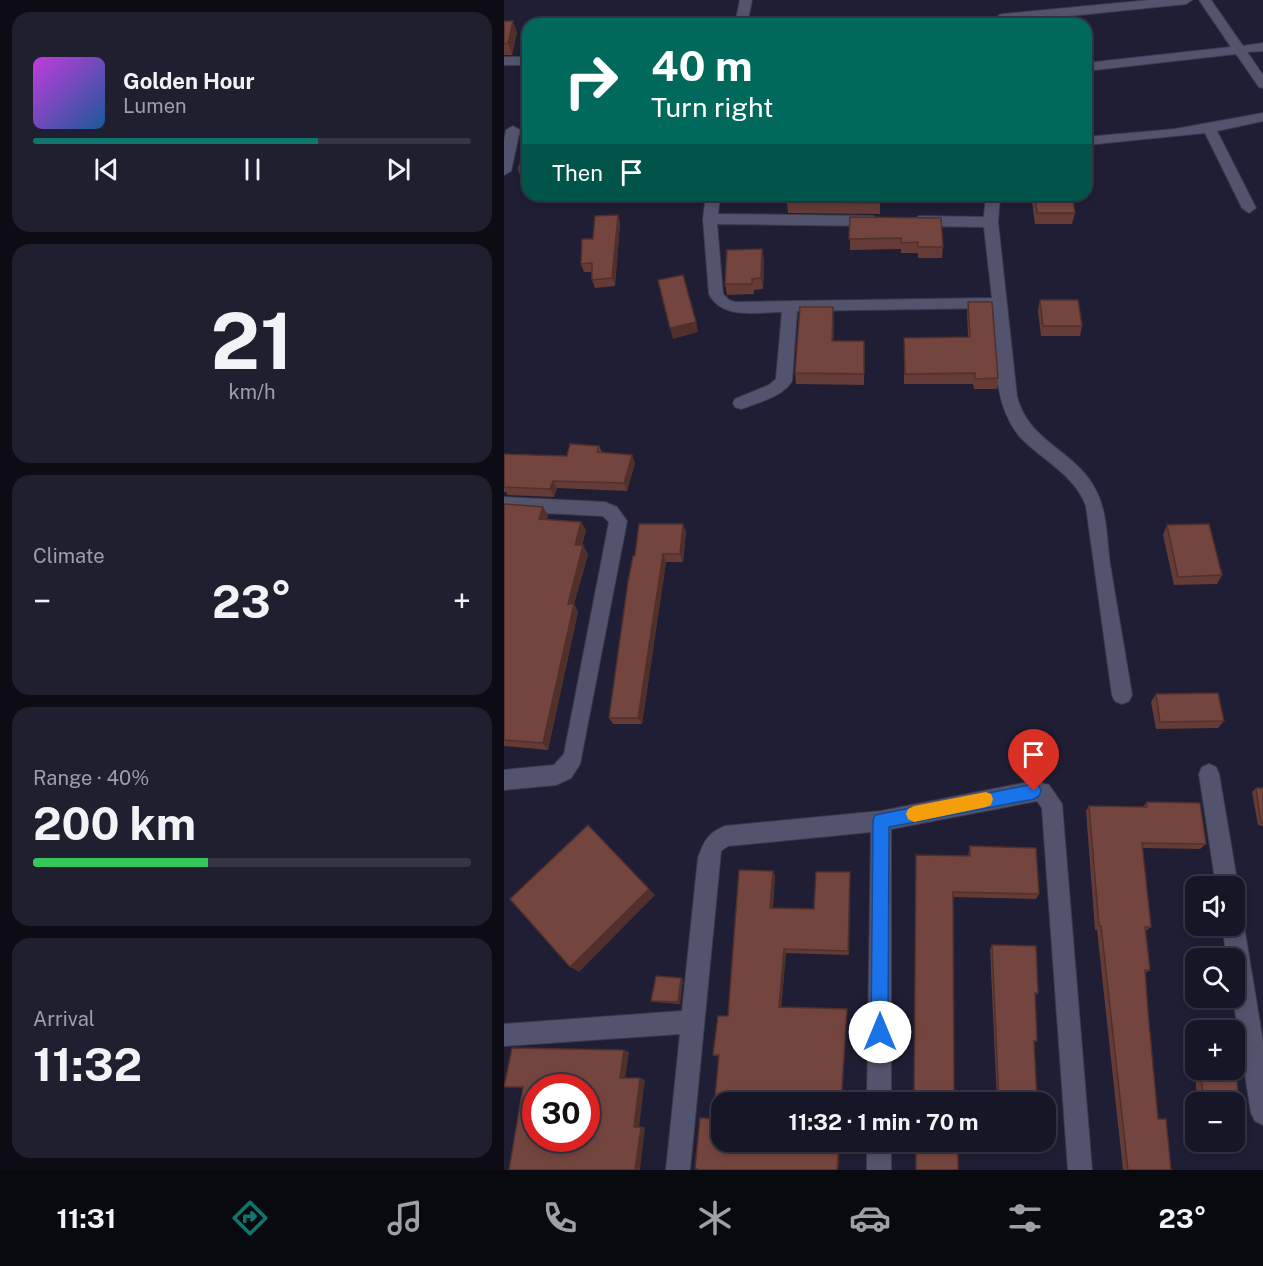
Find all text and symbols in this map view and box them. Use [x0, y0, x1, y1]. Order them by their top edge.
text: 40 m [651, 41, 753, 90]
icon: right [552, 42, 630, 120]
text: Golden Hour [123, 68, 254, 94]
text: Turn right [651, 91, 774, 123]
text: Lumen [123, 94, 187, 118]
icon: previous [90, 153, 123, 186]
icon: pause [236, 153, 269, 186]
icon: next [382, 153, 415, 186]
icon: arrive [615, 156, 648, 189]
text: Then [552, 160, 603, 186]
text: 21 [211, 295, 293, 387]
text: km/h [228, 380, 276, 404]
text: Climate [33, 544, 105, 568]
text: 23° [212, 575, 292, 628]
text: − [33, 582, 51, 620]
text: + [453, 582, 471, 620]
pin [1008, 729, 1059, 791]
icon: arrive [1017, 738, 1050, 771]
text: Range · 40% [33, 766, 149, 790]
text: 200 km [33, 797, 196, 850]
map controls [1185, 876, 1245, 1152]
button: sound [1185, 876, 1245, 936]
button: search [1185, 948, 1245, 1008]
position arrow [848, 1000, 912, 1064]
text: Arrival [33, 1007, 95, 1031]
button: + [1185, 1020, 1245, 1080]
text: 11:32 [33, 1038, 142, 1091]
speed limit sign: 30 [522, 1074, 600, 1152]
button: − [1185, 1092, 1245, 1152]
text: 11:32 · 1 min · 70 m [789, 1109, 978, 1135]
icon: directions [229, 1197, 271, 1239]
icon: music [384, 1197, 426, 1239]
icon: phone [539, 1197, 581, 1239]
icon: climate [694, 1197, 736, 1239]
icon: car [849, 1197, 891, 1239]
icon: filters [1004, 1197, 1046, 1239]
text: 11:31 [56, 1202, 116, 1234]
text: 23° [1159, 1202, 1206, 1234]

